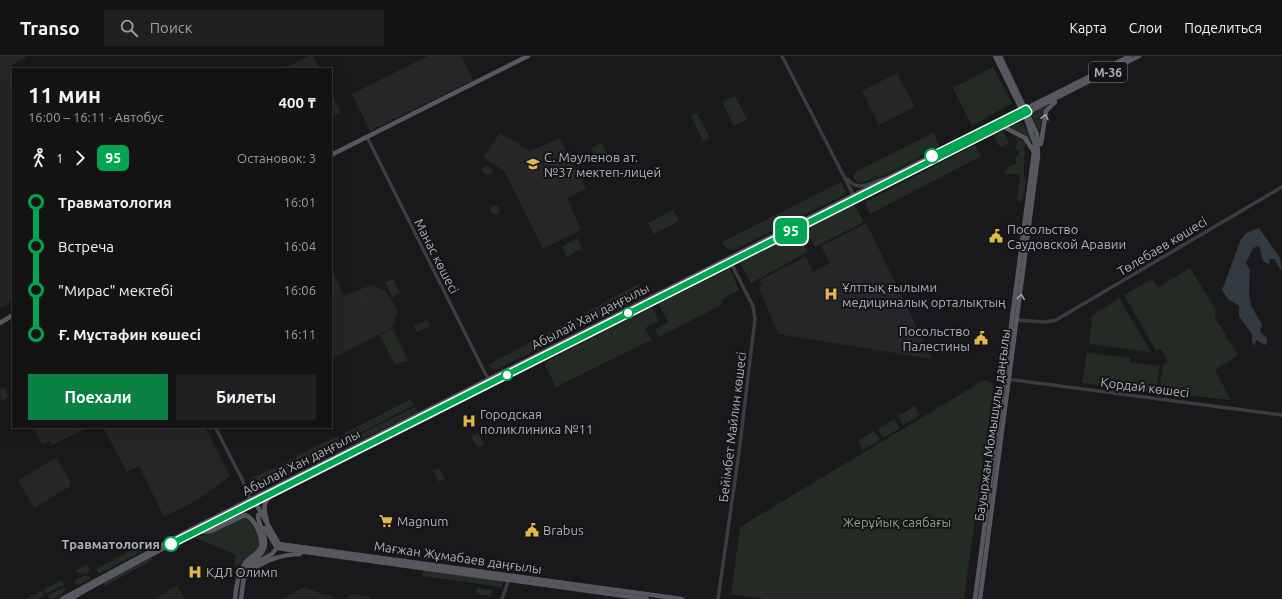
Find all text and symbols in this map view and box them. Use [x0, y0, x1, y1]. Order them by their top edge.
search box [104, 10, 384, 46]
text: Transo [20, 17, 80, 39]
icon: search [118, 17, 140, 39]
text: Поиск [150, 19, 192, 36]
text: Карта [1069, 20, 1107, 36]
text: Слои [1129, 20, 1162, 36]
text: Поделиться [1184, 20, 1262, 36]
road number: M-36 [1089, 62, 1127, 82]
text: 11 мин [28, 82, 101, 107]
text: 400 ₸ [279, 94, 316, 111]
text: 16:00 – 16:11 · Автобус [28, 110, 164, 124]
one-way arrow [1040, 114, 1049, 121]
icon: walk [28, 147, 50, 169]
icon: forward [69, 147, 91, 169]
unlabelled marker [924, 148, 940, 164]
text: 95 [105, 150, 121, 166]
place label: С. Мәуленов ат. №37 мектеп-лицей [544, 150, 661, 179]
text: 1 [56, 151, 63, 165]
text: Остановок: 3 [237, 151, 316, 165]
school or university icon: С. Мәуленов ат. №37 мектеп-лицей [525, 156, 541, 172]
text: Травматология [58, 194, 172, 211]
text: 16:01 [283, 195, 316, 209]
street label: Төлебаев көшесі [1115, 214, 1209, 278]
street label: Манас көшесі [412, 216, 462, 296]
line badge: 95 [773, 218, 809, 244]
place label: Посольство Саудовской Аравии [1007, 222, 1126, 251]
text: 95 [783, 223, 799, 239]
public building icon: Посольство Саудовской Аравии [988, 228, 1004, 244]
text: Встреча [58, 238, 114, 255]
text: 16:04 [283, 239, 316, 253]
street label: Абылай Хан даңғылы [529, 280, 651, 352]
place label: Ұлттық ғылыми медициналық орталықтың [842, 280, 1006, 309]
text: "Мирас" мектебі [58, 282, 173, 299]
text: 16:06 [283, 283, 316, 297]
hospital icon: Ұлттық ғылыми медициналық орталықтың [823, 286, 839, 302]
one-way arrow [1016, 294, 1025, 300]
unlabelled marker [622, 307, 634, 319]
place label: Посольство Палестины [899, 324, 970, 353]
text: Ғ. Мұстафин көшесі [58, 326, 201, 343]
text: 16:11 [283, 327, 316, 341]
street label: Бауыржан Момышұлы даңғылы [972, 328, 1012, 522]
public building icon: Посольство Палестины [973, 330, 989, 346]
street label: Бейімбет Майлин көшесі [716, 351, 748, 503]
unlabelled marker [501, 369, 513, 381]
button: Поехали [28, 374, 168, 420]
button: Билеты [176, 374, 316, 420]
street label: Қордай көшесі [1100, 375, 1190, 399]
place label: Городская поликлиника №11 [480, 407, 593, 436]
hospital icon: Городская поликлиника №11 [461, 413, 477, 429]
street label: Абылай Хан даңғылы [240, 426, 362, 498]
supermarket icon: Magnum [378, 513, 394, 529]
place label: Magnum [397, 514, 449, 528]
park label: Жерұйық саябағы [843, 515, 951, 529]
public building icon: Brabus [524, 522, 540, 538]
place label: Brabus [543, 523, 584, 537]
marker: Травматология [163, 536, 179, 552]
place label: Травматология [62, 537, 160, 551]
street label: Мағжан Жұмабаев даңғылы [373, 538, 543, 576]
hospital icon: КДЛ Олимп [187, 564, 203, 580]
place label: КДЛ Олимп [206, 565, 278, 579]

